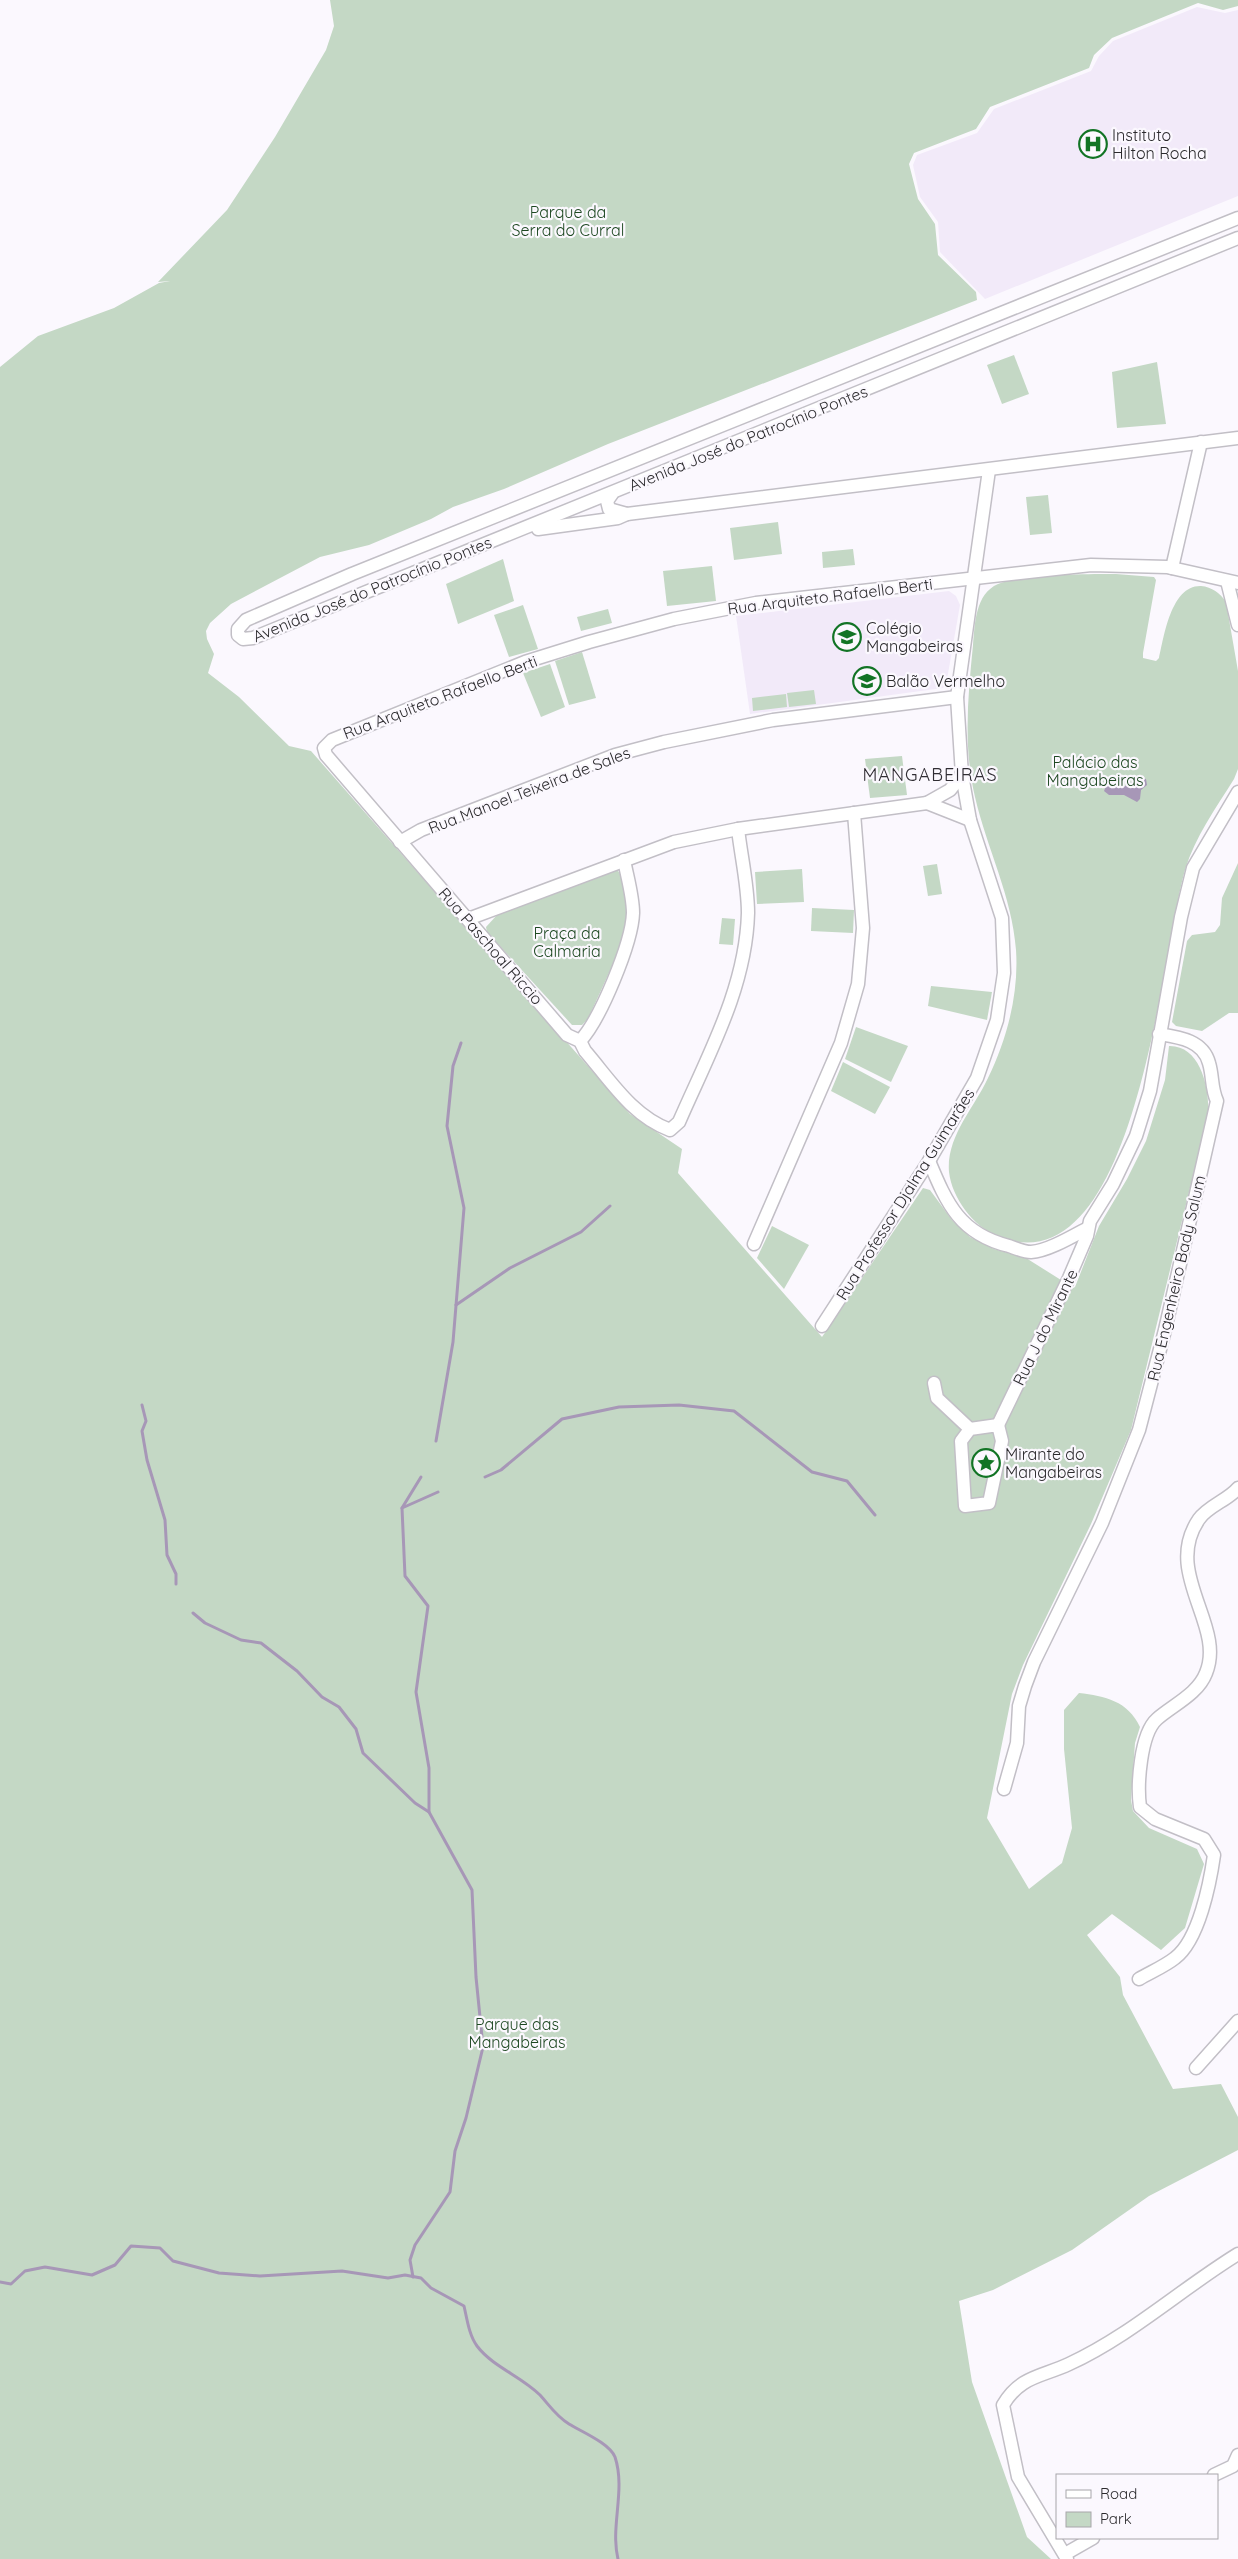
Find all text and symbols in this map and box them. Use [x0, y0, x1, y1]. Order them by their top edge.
place label: Instituto Hilton Rocha [1112, 125, 1207, 163]
hospital icon: Instituto Hilton Rocha [1078, 129, 1108, 159]
park label: Parque da Serra do Curral [511, 202, 625, 240]
street label: Avenida José do Patrocínio Pontes [626, 381, 870, 495]
street label: Avenida José do Patrocínio Pontes [250, 532, 494, 646]
street label: Rua Arquiteto Rafaello Berti [726, 573, 934, 619]
place label: Colégio Mangabeiras [866, 618, 963, 656]
school or university icon: Colégio Mangabeiras [832, 622, 862, 652]
street label: Rua Arquiteto Rafaello Berti [340, 651, 540, 743]
school or university icon: Balão Vermelho [852, 666, 882, 696]
place label: Balão Vermelho [886, 671, 1005, 691]
street label: Rua Manoel Teixeira de Sales [425, 742, 633, 838]
park label: Palácio das Mangabeiras [1046, 752, 1144, 790]
district label: MANGABEIRAS [862, 763, 998, 786]
street label: Rua Paschoal Riccio [435, 883, 547, 1009]
park label: Praça da Calmaria [533, 923, 601, 961]
street label: Rua Professor Djalma Guimarães [831, 1084, 979, 1304]
street label: Rua Engenheiro Bady Salum [1143, 1173, 1209, 1383]
street label: Rua J do Mirante [1008, 1266, 1082, 1388]
place label: Mirante do Mangabeiras [1005, 1444, 1102, 1482]
place icon: Mirante do Mangabeiras [971, 1448, 1001, 1478]
park label: Parque das Mangabeiras [468, 2014, 566, 2052]
legend [1056, 2474, 1218, 2539]
text: Road [1100, 2484, 1137, 2503]
text: Park [1100, 2509, 1132, 2528]

